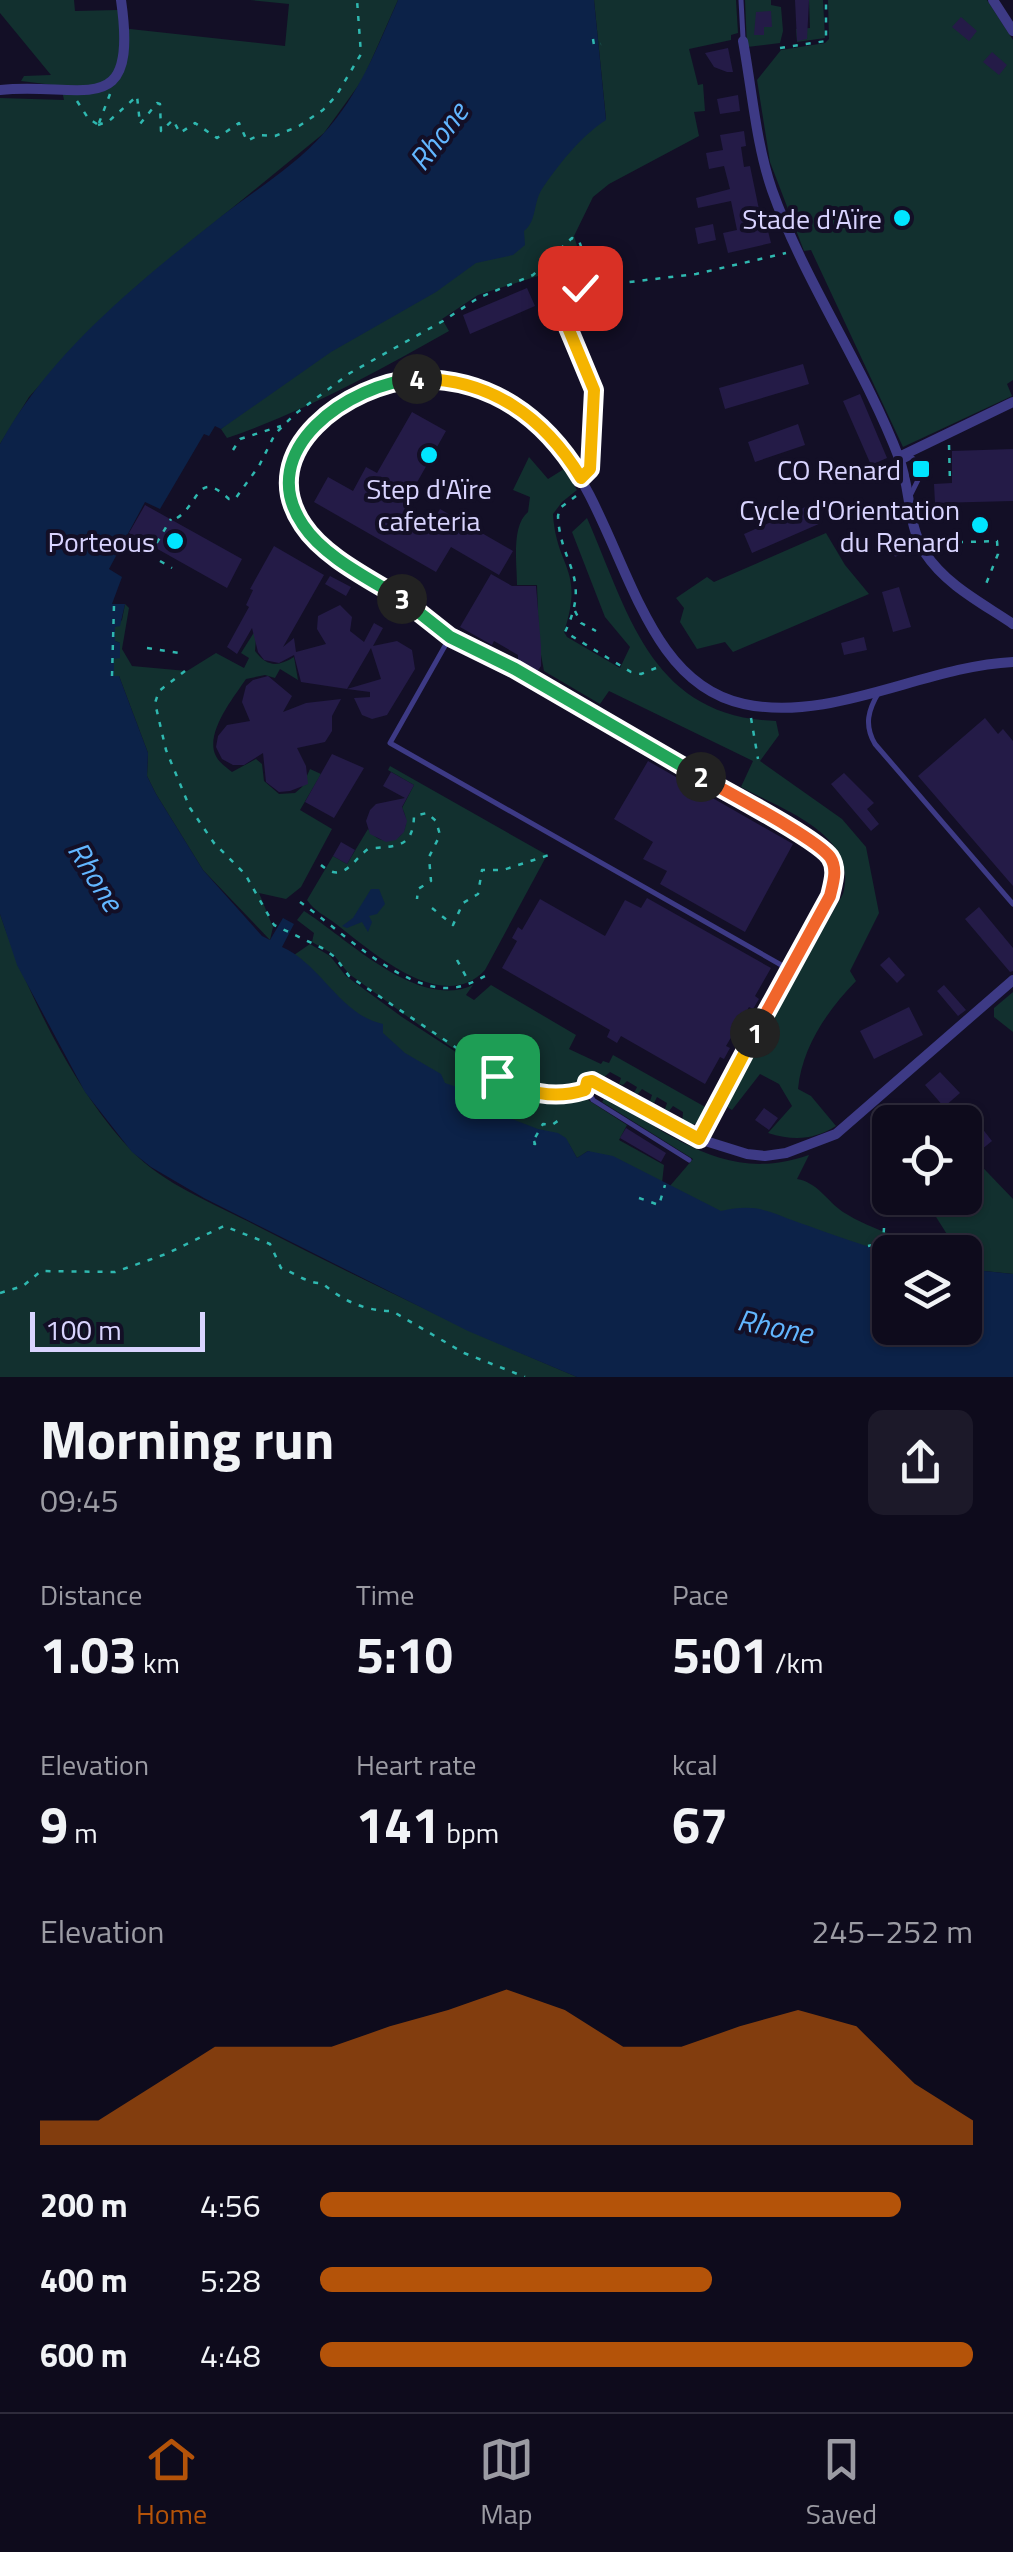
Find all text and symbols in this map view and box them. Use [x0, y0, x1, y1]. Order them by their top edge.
water label: Rhone [397, 90, 480, 180]
place label: Stade d'Aïre [742, 197, 882, 240]
marker: Stade d'Aïre [891, 207, 913, 229]
pin [538, 246, 623, 331]
icon: check [553, 261, 608, 316]
pin: 4 [392, 354, 442, 404]
text: 4 [409, 357, 425, 400]
marker: Step d'Aïre cafeteria [418, 444, 440, 466]
place label: CO Renard [777, 448, 901, 491]
marker: CO Renard [910, 458, 932, 480]
place label: Step d'Aïre cafeteria [366, 467, 492, 542]
place label: Cycle d'Orientation du Renard [739, 488, 960, 563]
marker: Cycle d'Orientation du Renard [969, 514, 991, 536]
place label: Porteous [47, 520, 155, 563]
marker: Porteous [164, 530, 186, 552]
pin: 3 [377, 574, 427, 624]
text: 3 [394, 577, 410, 620]
pin: 2 [676, 752, 726, 802]
text: 2 [693, 755, 709, 798]
water label: Rhone [56, 832, 137, 922]
pin: 1 [730, 1008, 780, 1058]
text: 1 [747, 1011, 763, 1054]
pin [455, 1034, 540, 1119]
icon: arrive [470, 1049, 525, 1104]
map controls [872, 1105, 982, 1345]
button: locate [872, 1105, 982, 1215]
button: layers [872, 1235, 982, 1345]
water label: Rhone [734, 1296, 819, 1356]
scale bar [30, 1307, 205, 1352]
text: 100 m [45, 1308, 122, 1351]
text: Morning run [40, 1397, 334, 1480]
button: share [868, 1410, 973, 1515]
text: 09:45 [40, 1476, 119, 1524]
text: Distance [40, 1573, 142, 1616]
text: Time [356, 1573, 414, 1616]
text: Pace [672, 1573, 729, 1616]
text: 1.03 [40, 1616, 137, 1692]
text: 5:10 [356, 1616, 453, 1692]
text: 5:01 [672, 1616, 769, 1692]
text: km [137, 1641, 180, 1684]
text: /km [769, 1641, 823, 1684]
text: Elevation [40, 1743, 149, 1786]
text: Heart rate [356, 1743, 476, 1786]
text: kcal [672, 1743, 718, 1786]
text: 9 [40, 1786, 68, 1862]
text: 141 [356, 1786, 440, 1862]
text: 67 [672, 1786, 728, 1862]
text: m [68, 1811, 98, 1854]
text: bpm [440, 1811, 499, 1854]
text: Elevation [40, 1907, 164, 1955]
text: 245–252 m [811, 1907, 973, 1955]
text: 200 m [40, 2181, 128, 2229]
text: 4:56 [200, 2181, 261, 2229]
text: 400 m [40, 2256, 128, 2304]
text: 5:28 [200, 2256, 261, 2304]
text: 600 m [40, 2331, 128, 2379]
text: 4:48 [200, 2331, 261, 2379]
tab: Home [136, 2432, 207, 2535]
tab: Map [479, 2432, 534, 2535]
tab: Saved [806, 2432, 877, 2535]

